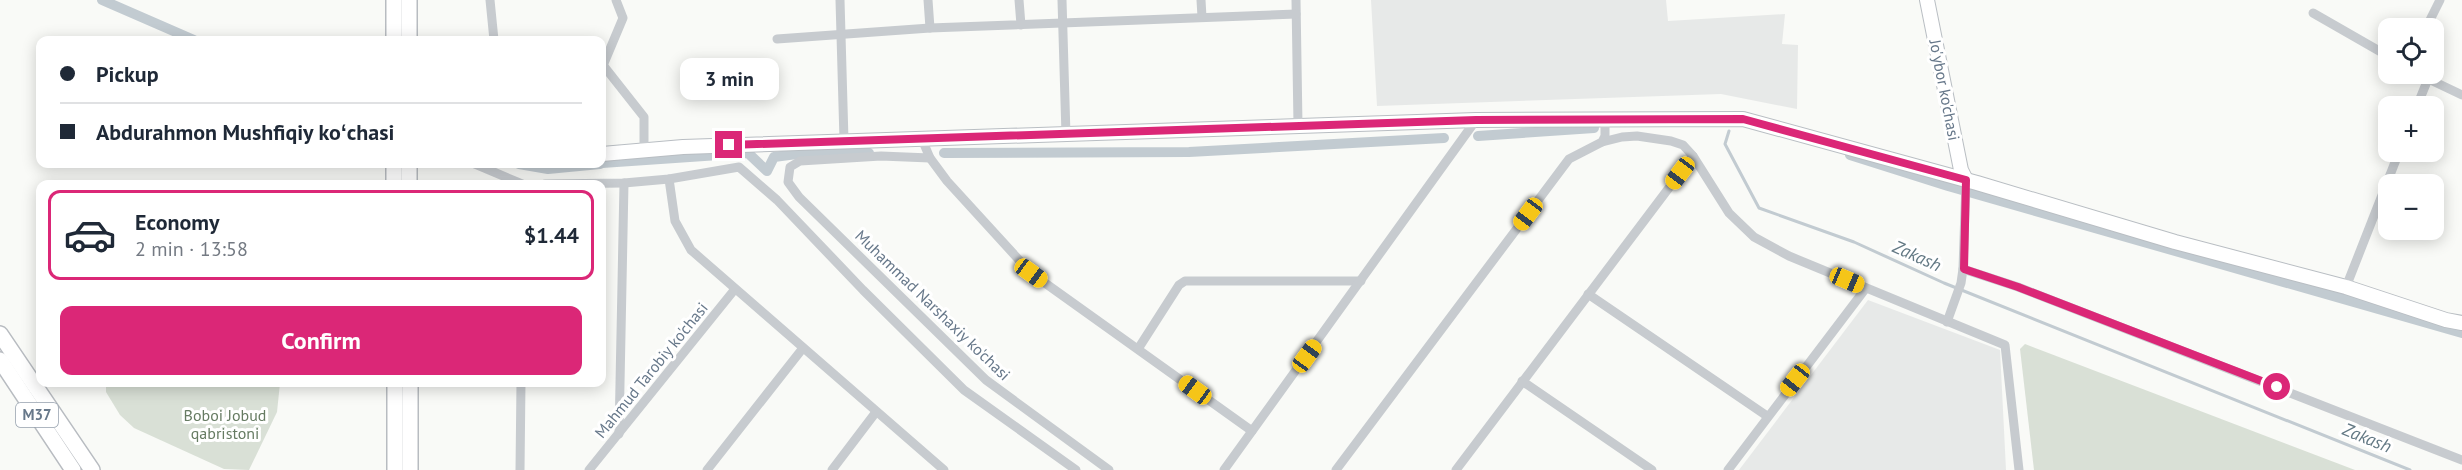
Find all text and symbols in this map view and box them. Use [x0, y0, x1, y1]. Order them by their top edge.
map controls [2378, 18, 2444, 240]
button: locate [2378, 18, 2444, 84]
street label: Jo'ybor ko'chasi [1925, 37, 1965, 142]
callout: 3 min [680, 58, 778, 100]
text: Pickup [96, 60, 159, 88]
text: 3 min [705, 66, 754, 92]
button: + [2378, 96, 2444, 162]
text: Abdurahmon Mushfiqiy koʻchasi [96, 118, 394, 146]
route end [715, 131, 742, 158]
car [1662, 153, 1698, 193]
button: − [2378, 174, 2444, 240]
car [1510, 194, 1546, 234]
icon: car [63, 208, 117, 262]
text: Economy [135, 208, 219, 236]
text: $1.44 [524, 221, 579, 249]
street label: Muhammad Narshaxiy ko'chasi [851, 226, 1015, 384]
water label: Zakash [1888, 234, 1945, 276]
text: 2 min · 13:58 [135, 236, 248, 262]
car [1011, 255, 1051, 291]
car [1827, 265, 1867, 295]
street label: Mahmud Tarobiy ko'chasi [590, 298, 712, 442]
button: Confirm [60, 306, 582, 375]
car [1289, 336, 1325, 376]
car [1777, 360, 1813, 400]
car [1175, 372, 1215, 408]
route start [2263, 373, 2290, 400]
road number: M37 [16, 403, 58, 427]
park label: Boboi Jobud qabristoni [184, 405, 266, 443]
water label: Zakash [2338, 417, 2395, 458]

